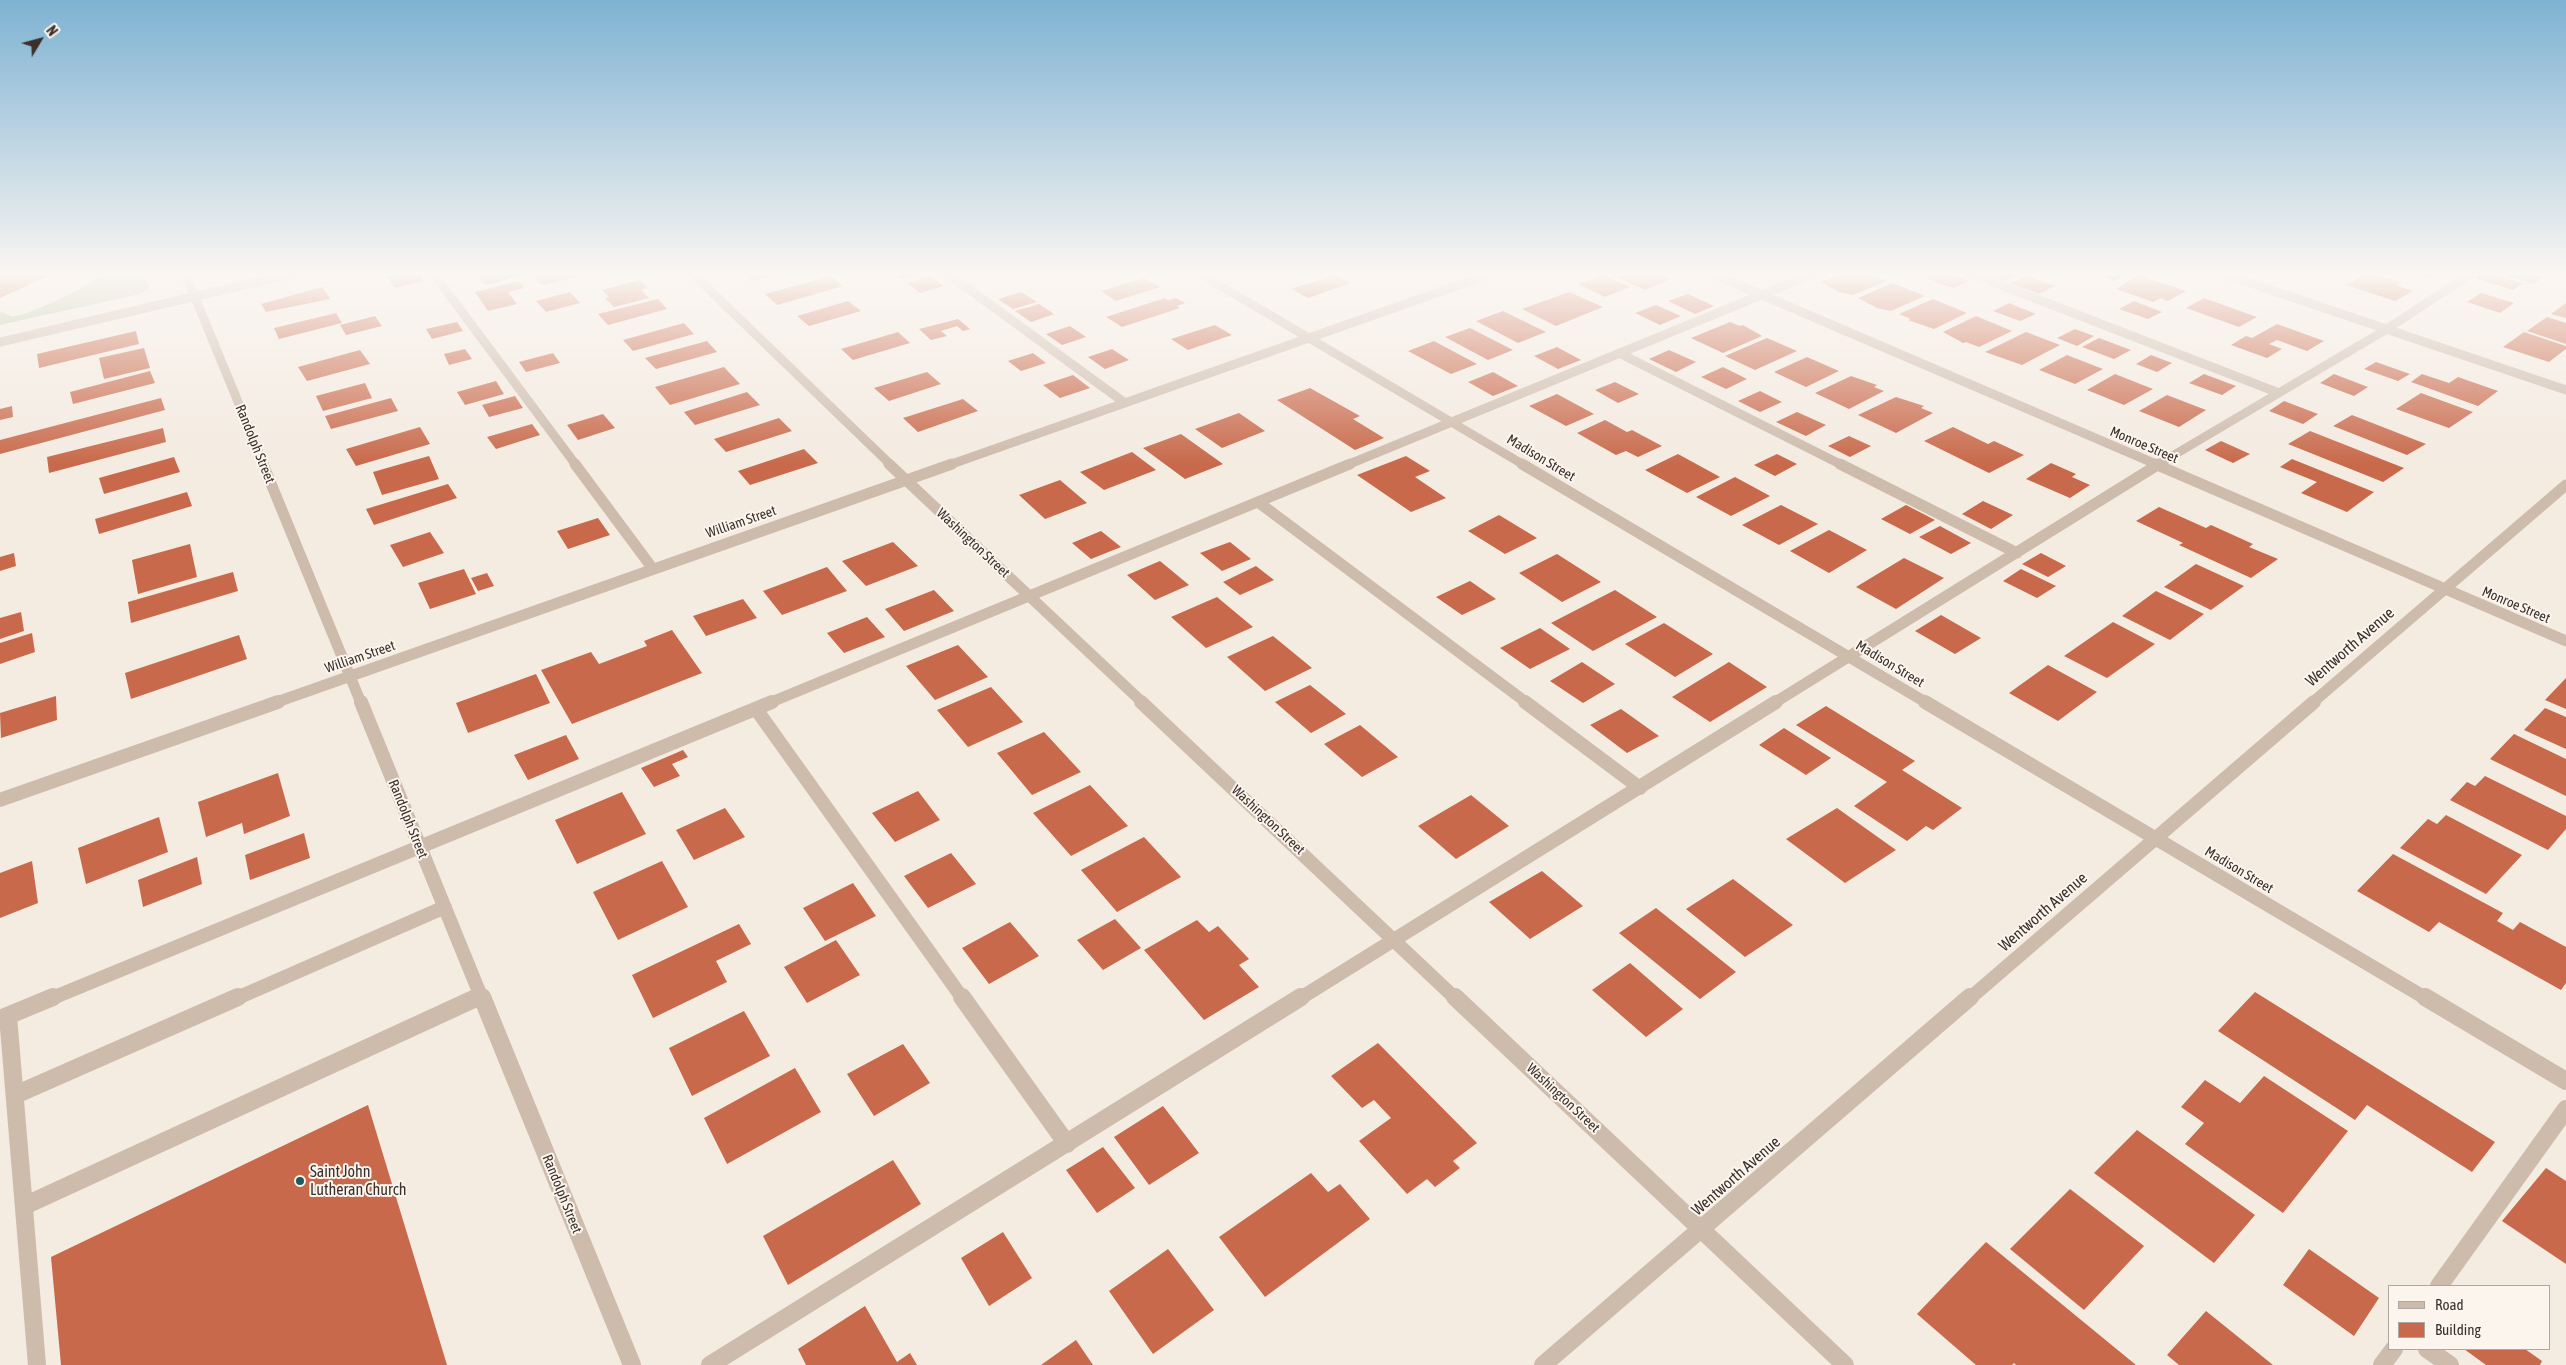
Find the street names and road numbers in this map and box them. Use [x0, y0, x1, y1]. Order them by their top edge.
street label: Randolph Street [232, 402, 278, 486]
street label: Monroe Street [2107, 423, 2181, 467]
street label: Madison Street [1504, 431, 1578, 485]
street label: William Street [704, 502, 778, 542]
street label: Washington Street [933, 505, 1013, 581]
street label: Monroe Street [2479, 583, 2553, 627]
street label: Wentworth Avenue [2302, 603, 2398, 691]
street label: William Street [323, 637, 397, 677]
street label: Madison Street [1853, 637, 1927, 691]
street label: Randolph Street [385, 777, 431, 861]
street label: Washington Street [1228, 782, 1308, 858]
street label: Madison Street [2202, 843, 2276, 897]
street label: Wentworth Avenue [1995, 868, 2091, 956]
street label: Washington Street [1523, 1060, 1603, 1136]
street label: Wentworth Avenue [1688, 1132, 1784, 1220]
street label: Randolph Street [539, 1152, 585, 1236]

